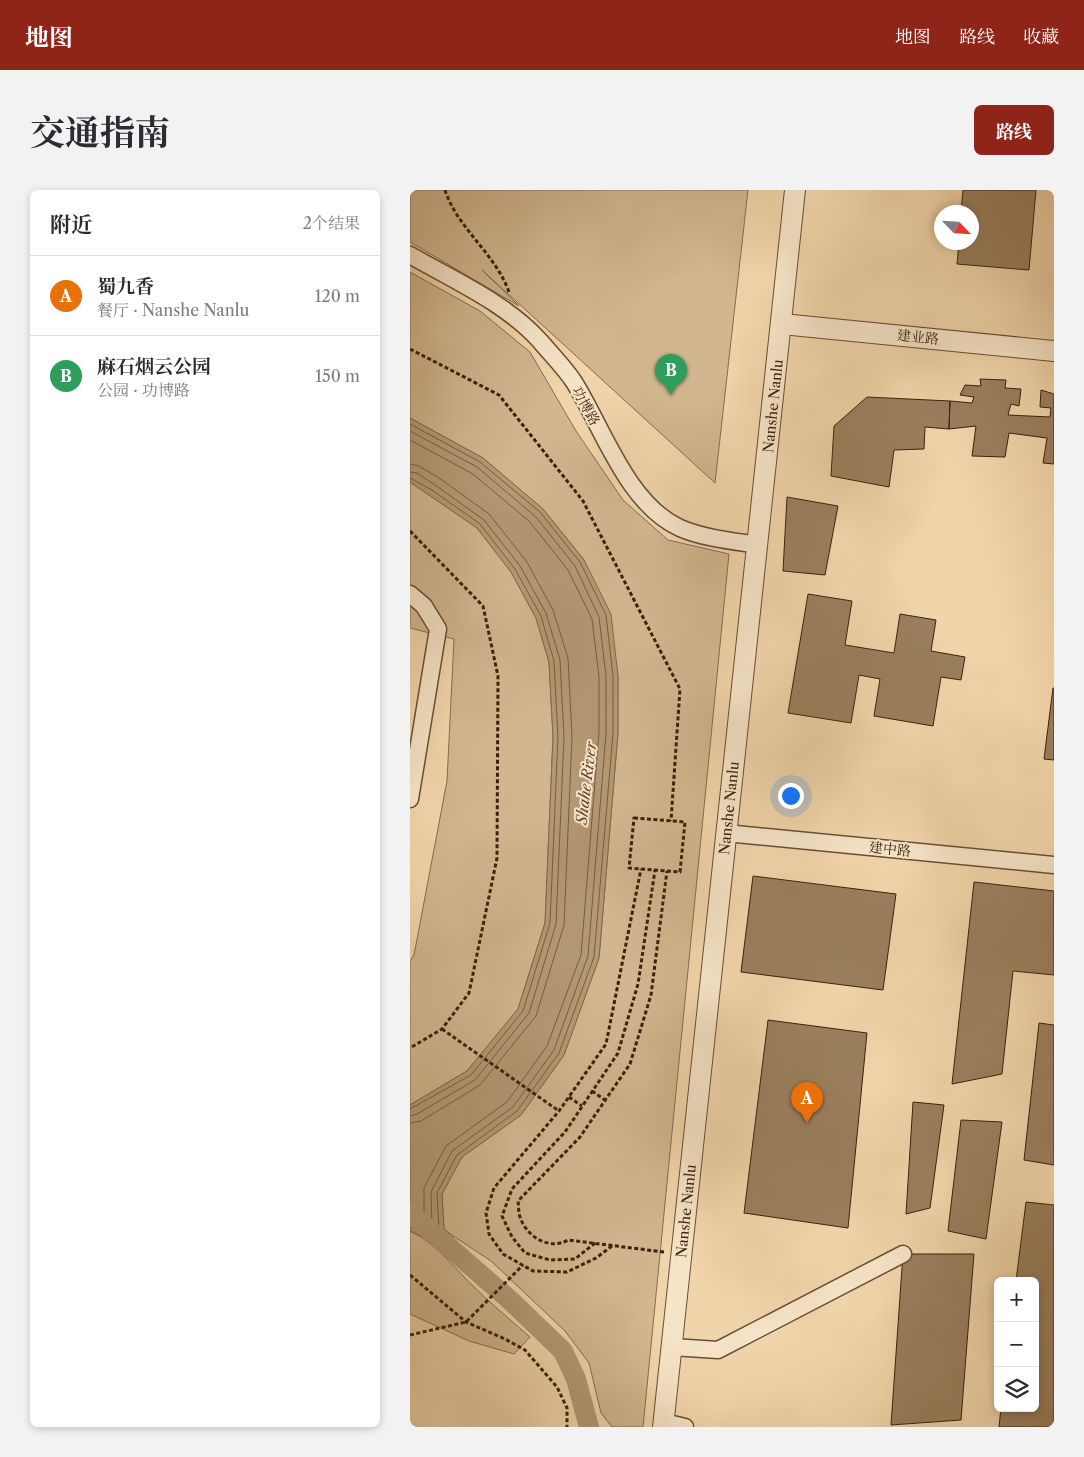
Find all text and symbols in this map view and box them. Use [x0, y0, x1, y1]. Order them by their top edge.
text: 地图 [25, 23, 73, 52]
text: 地图 [895, 26, 931, 48]
text: 路线 [959, 26, 995, 48]
text: 收藏 [1023, 26, 1059, 48]
button: 路线 [974, 105, 1054, 155]
text: 交通指南 [30, 111, 170, 154]
north arrow [934, 205, 979, 250]
text: 附近 [50, 212, 92, 237]
text: 2个结果 [303, 213, 360, 233]
text: 蜀九香 [97, 275, 154, 298]
text: A [60, 286, 72, 306]
text: 120 m [315, 286, 360, 306]
text: 餐厅 · Nanshe Nanlu [97, 300, 249, 320]
street label: 建业路 [896, 326, 940, 348]
pin: B [655, 354, 687, 395]
text: 麻石烟云公园 [97, 355, 211, 378]
street label: Nanshe Nanlu [759, 358, 787, 454]
text: B [60, 366, 72, 386]
text: 150 m [315, 366, 360, 386]
text: 公园 · 功博路 [97, 380, 190, 400]
street label: 功博路 [568, 383, 604, 429]
water label: Shahe River [571, 739, 601, 827]
street label: Nanshe Nanlu [715, 760, 743, 856]
your location [778, 783, 804, 809]
street label: 建中路 [868, 838, 912, 860]
pin: A [791, 1082, 823, 1123]
street label: Nanshe Nanlu [672, 1163, 700, 1259]
map controls [994, 1277, 1039, 1412]
button: + [994, 1277, 1039, 1322]
button: − [994, 1322, 1039, 1367]
button: layers [994, 1367, 1039, 1412]

